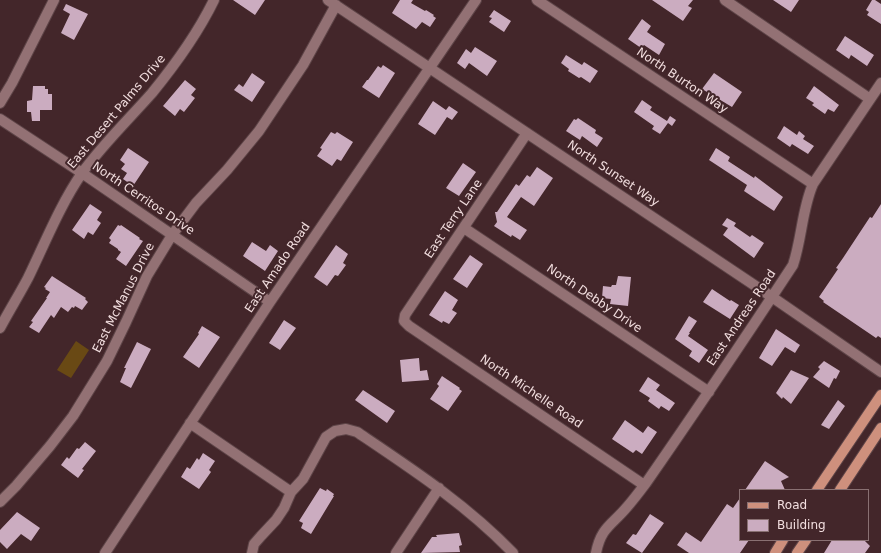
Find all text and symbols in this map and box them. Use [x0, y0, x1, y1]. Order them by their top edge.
street label: North Burton Way [634, 45, 730, 117]
street label: East Desert Palms Drive [65, 52, 169, 172]
street label: North Sunset Way [564, 138, 662, 210]
street label: North Cerritos Drive [89, 159, 197, 239]
street label: East Terry Lane [422, 177, 486, 261]
street label: East Amado Road [242, 220, 314, 316]
street label: East McManus Drive [90, 241, 158, 355]
street label: North Debby Drive [543, 262, 645, 336]
street label: East Andreas Road [705, 267, 779, 369]
street label: North Michelle Road [477, 352, 585, 432]
legend [739, 489, 869, 541]
text: Road [777, 498, 807, 512]
text: Building [777, 518, 826, 532]

